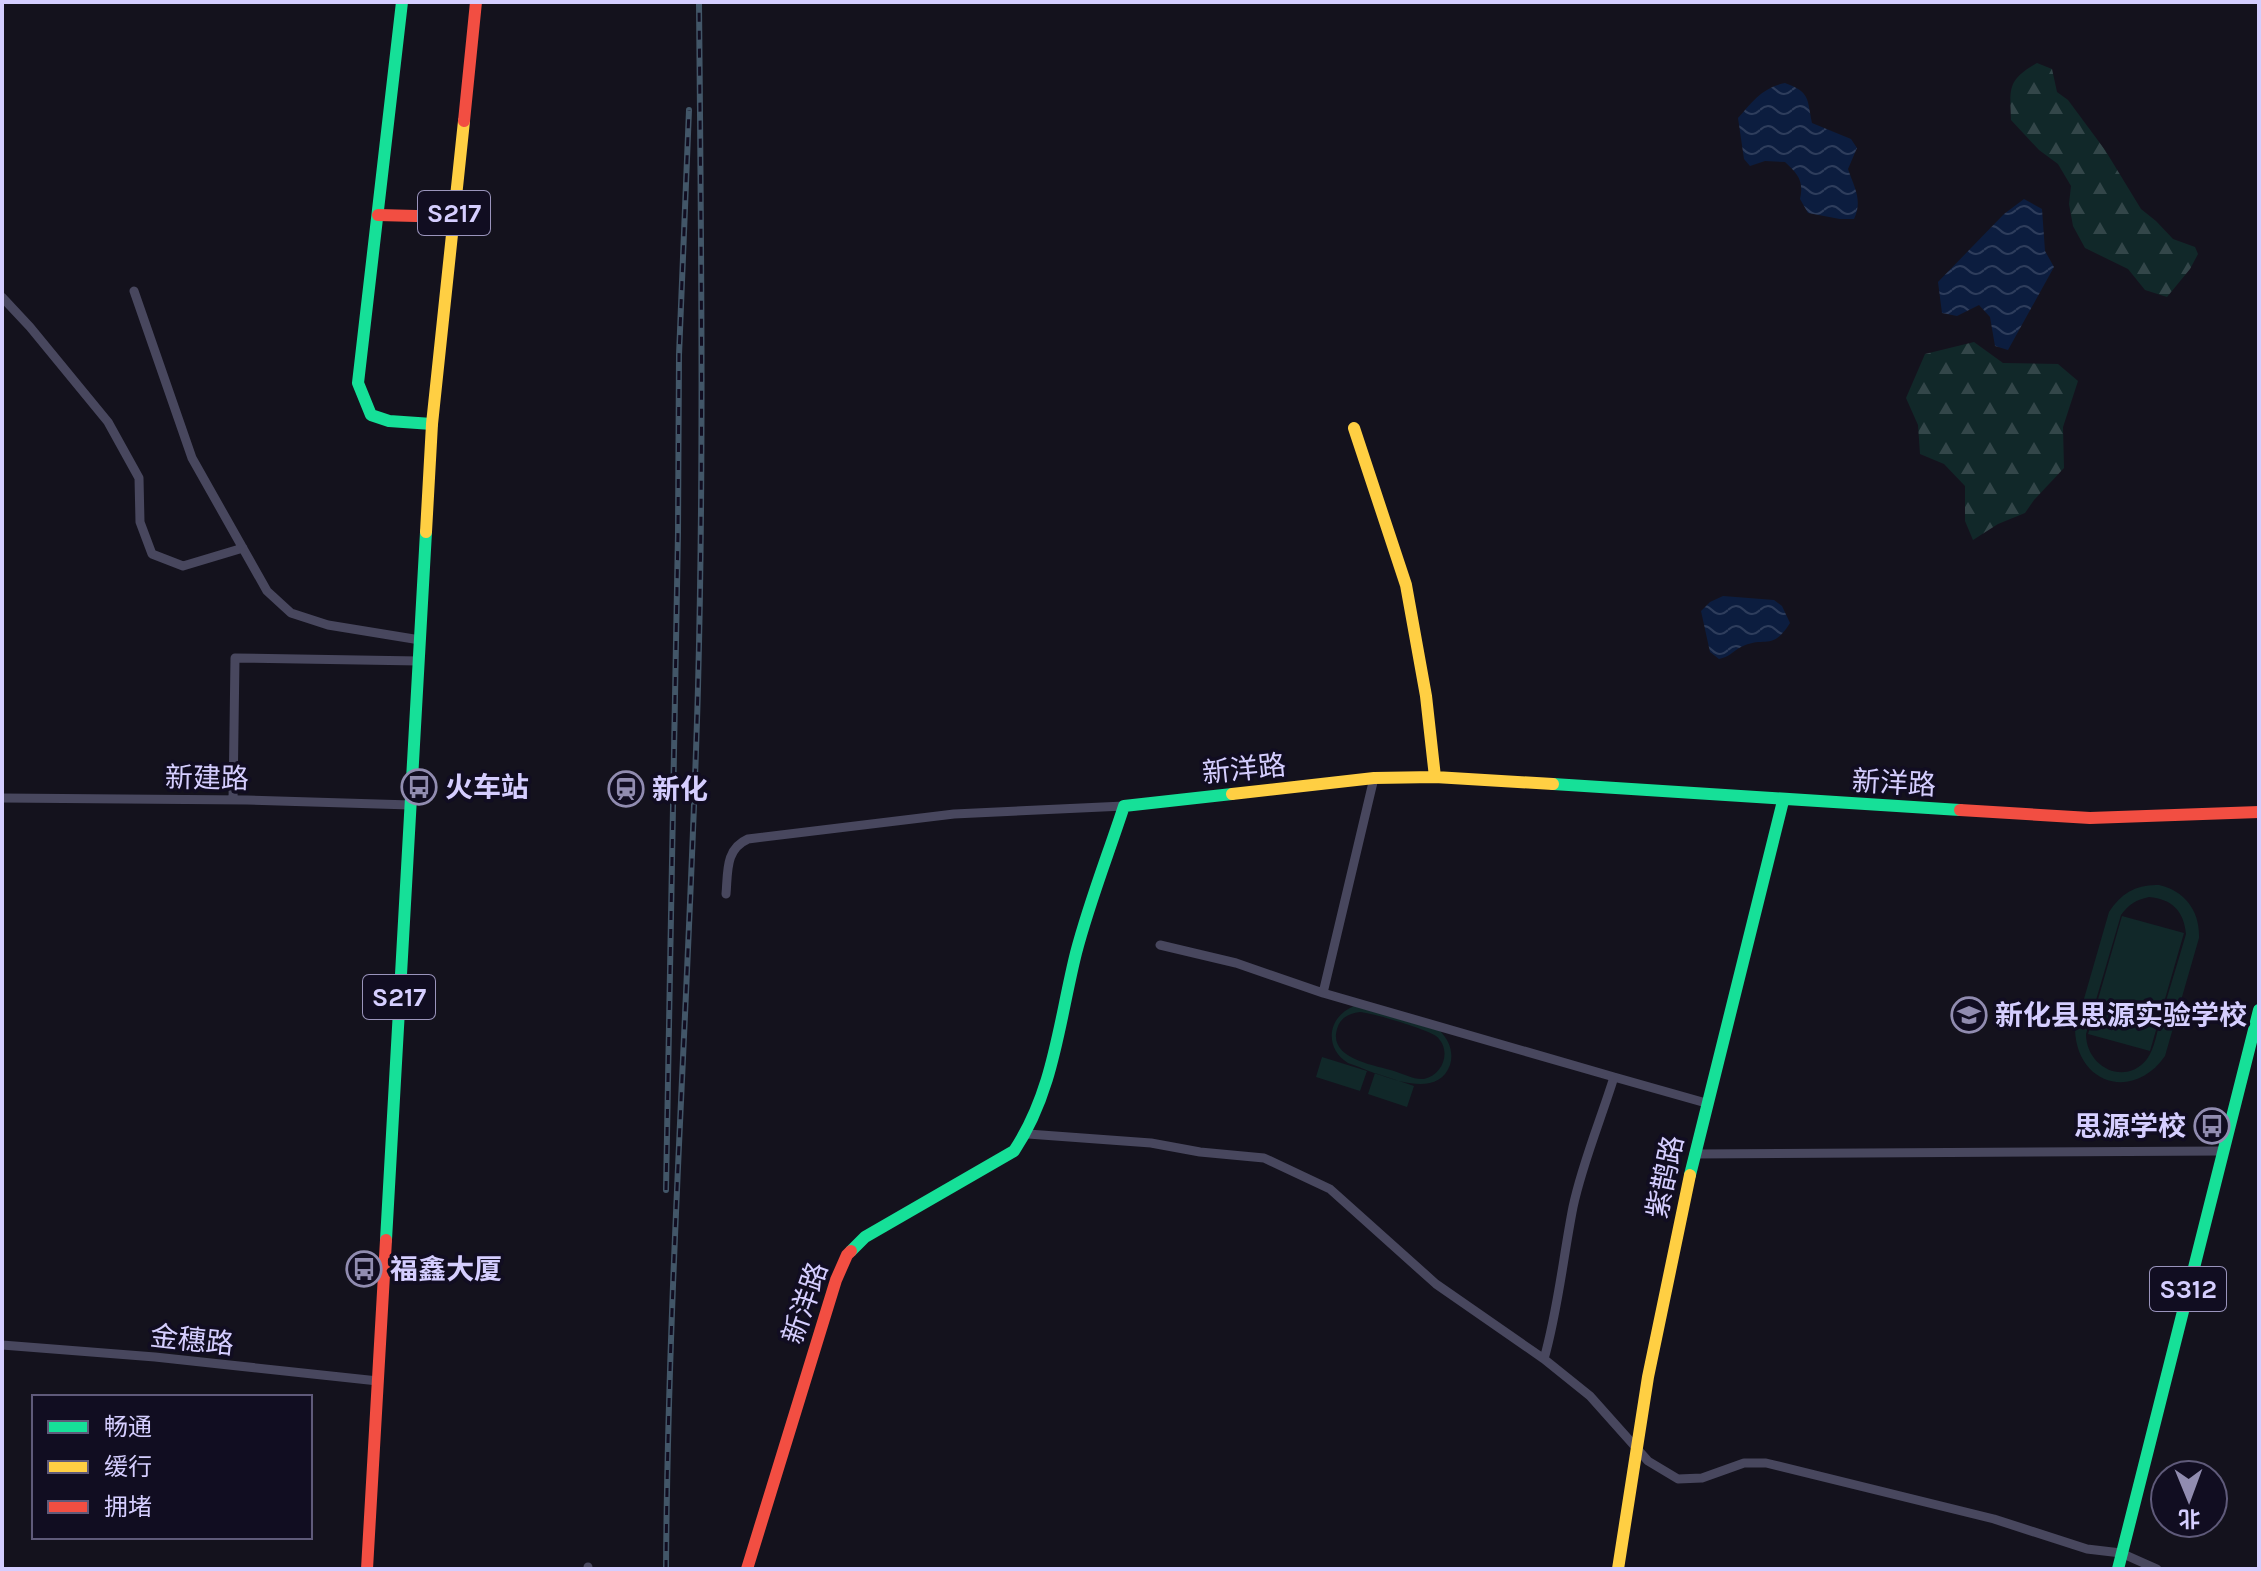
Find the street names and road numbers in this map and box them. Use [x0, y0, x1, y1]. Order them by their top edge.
road number: S217 [418, 191, 490, 235]
street label: 新洋路 [1200, 748, 1288, 790]
street label: 新建路 [165, 761, 249, 795]
street label: 新洋路 [1851, 764, 1937, 802]
road number: S217 [363, 975, 435, 1019]
street label: 紫鹊路 [1640, 1132, 1690, 1222]
street label: 新洋路 [776, 1258, 834, 1348]
road number: S312 [2150, 1267, 2226, 1311]
street label: 金穗路 [148, 1319, 236, 1361]

